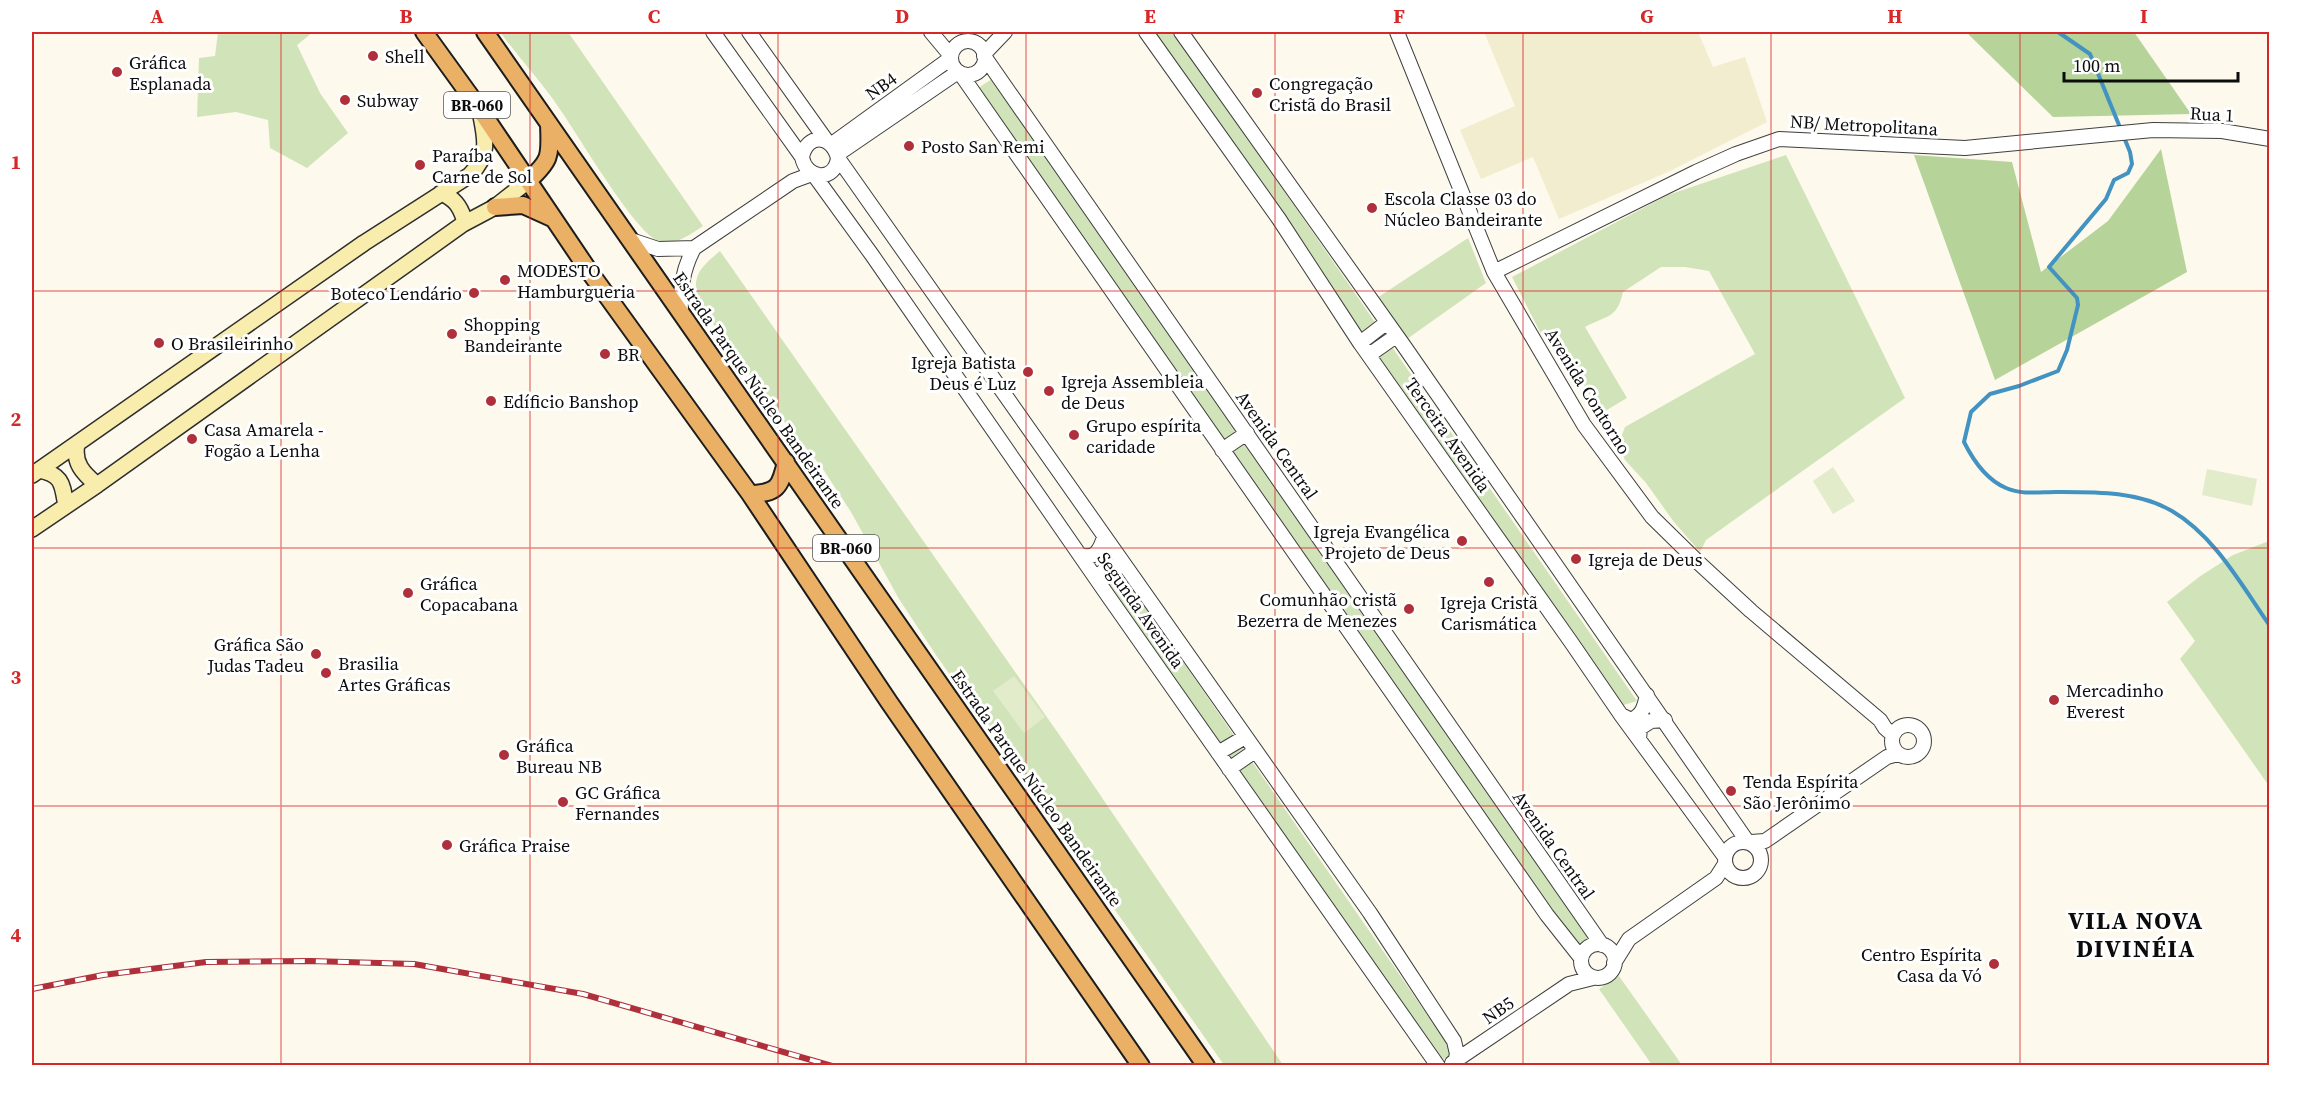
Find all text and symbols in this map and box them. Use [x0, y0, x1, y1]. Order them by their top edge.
text: A [150, 2, 164, 30]
text: B [399, 2, 413, 30]
text: C [648, 2, 660, 30]
text: D [895, 2, 909, 30]
text: E [1144, 2, 1156, 30]
text: F [1393, 2, 1405, 30]
text: G [1640, 2, 1654, 30]
text: H [1887, 2, 1903, 30]
text: I [2140, 2, 2148, 30]
place label: Shell [385, 44, 425, 69]
scale bar [2064, 45, 2238, 83]
marker: Shell [366, 49, 380, 63]
place label: Gráfica Esplanada [129, 50, 212, 96]
text: 100 m [2073, 53, 2120, 78]
marker: Gráfica Esplanada [110, 65, 124, 79]
street label: NB4 [860, 66, 902, 106]
place label: Congregação Cristã do Brasil [1269, 71, 1391, 117]
marker: Congregação Cristã do Brasil [1250, 86, 1264, 100]
place label: Subway [357, 88, 419, 113]
road number: BR-060 [444, 92, 510, 118]
marker: Subway [338, 93, 352, 107]
street label: Rua 1 [2189, 100, 2235, 128]
street label: NB/ Metropolitana [1789, 109, 1939, 141]
place label: Posto San Remi [921, 134, 1045, 159]
marker: Posto San Remi [902, 139, 916, 153]
place label: Paraíba Carne de Sol [432, 143, 532, 189]
text: 1 [11, 148, 21, 176]
marker: Paraíba Carne de Sol [413, 158, 427, 172]
place label: Escola Classe 03 do Núcleo Bandeirante [1384, 186, 1543, 232]
marker: Escola Classe 03 do Núcleo Bandeirante [1365, 201, 1379, 215]
place label: MODESTO Hamburgueria [517, 258, 636, 304]
street label: Estrada Parque Núcleo Bandeirante [667, 266, 851, 514]
marker: MODESTO Hamburgueria [498, 273, 512, 287]
place label: Boteco Lendário [330, 281, 462, 306]
marker: Boteco Lendário [467, 286, 481, 300]
place label: Shopping Bandeirante [464, 312, 562, 358]
street label: Avenida Contorno [1539, 323, 1637, 459]
marker: Shopping Bandeirante [445, 327, 459, 341]
place label: O Brasileirinho [171, 331, 294, 356]
marker: O Brasileirinho [152, 336, 166, 350]
place label: BR [617, 342, 640, 367]
marker: BR [598, 347, 612, 361]
place label: Igreja Batista Deus é Luz [911, 350, 1017, 396]
marker: Igreja Batista Deus é Luz [1021, 365, 1035, 379]
place label: Igreja Assembleia de Deus [1061, 369, 1205, 415]
street label: Terceira Avenida [1399, 373, 1497, 498]
marker: Igreja Assembleia de Deus [1042, 384, 1056, 398]
street label: Avenida Central [1230, 386, 1324, 504]
place label: Edíficio Banshop [503, 389, 639, 414]
marker: Edíficio Banshop [484, 394, 498, 408]
text: 2 [11, 405, 22, 433]
place label: Grupo espírita caridade [1086, 413, 1202, 459]
place label: Casa Amarela - Fogão a Lenha [204, 417, 324, 463]
marker: Grupo espírita caridade [1067, 428, 1081, 442]
marker: Casa Amarela - Fogão a Lenha [185, 432, 199, 446]
place label: Igreja Evangélica Projeto de Deus [1313, 519, 1451, 565]
marker: Igreja Evangélica Projeto de Deus [1455, 534, 1469, 548]
road number: BR-060 [813, 535, 879, 561]
street label: Segunda Avenida [1092, 547, 1191, 674]
place label: Igreja de Deus [1588, 547, 1703, 572]
marker: Igreja de Deus [1569, 552, 1583, 566]
place label: Gráfica Copacabana [420, 571, 519, 617]
marker: Igreja Cristã Carismática [1482, 575, 1496, 589]
marker: Gráfica Copacabana [401, 586, 415, 600]
place label: Comunhão cristã Bezerra de Menezes [1237, 587, 1398, 633]
place label: Igreja Cristã Carismática [1440, 590, 1539, 636]
marker: Comunhão cristã Bezerra de Menezes [1402, 602, 1416, 616]
place label: Gráfica São Judas Tadeu [206, 632, 304, 678]
marker: Gráfica São Judas Tadeu [309, 647, 323, 661]
place label: Brasilia Artes Gráficas [338, 651, 451, 697]
text: 3 [11, 663, 22, 691]
street label: Estrada Parque Núcleo Bandeirante [945, 664, 1129, 912]
marker: Brasilia Artes Gráficas [319, 666, 333, 680]
place label: Mercadinho Everest [2066, 678, 2164, 724]
marker: Mercadinho Everest [2047, 693, 2061, 707]
place label: Gráfica Bureau NB [516, 733, 602, 779]
marker: Gráfica Bureau NB [497, 748, 511, 762]
place label: Tenda Espírita São Jerônimo [1743, 769, 1859, 815]
place label: GC Gráfica Fernandes [575, 780, 662, 826]
marker: Tenda Espírita São Jerônimo [1724, 784, 1738, 798]
street label: Avenida Central [1507, 786, 1601, 904]
marker: GC Gráfica Fernandes [556, 795, 570, 809]
place label: Gráfica Praise [459, 833, 570, 858]
marker: Gráfica Praise [440, 838, 454, 852]
district label: VILA NOVA DIVINÉIA [2068, 904, 2204, 965]
text: 4 [11, 921, 22, 949]
place label: Centro Espírita Casa da Vó [1861, 942, 1983, 988]
marker: Centro Espírita Casa da Vó [1987, 957, 2001, 971]
street label: NB5 [1477, 990, 1519, 1030]

